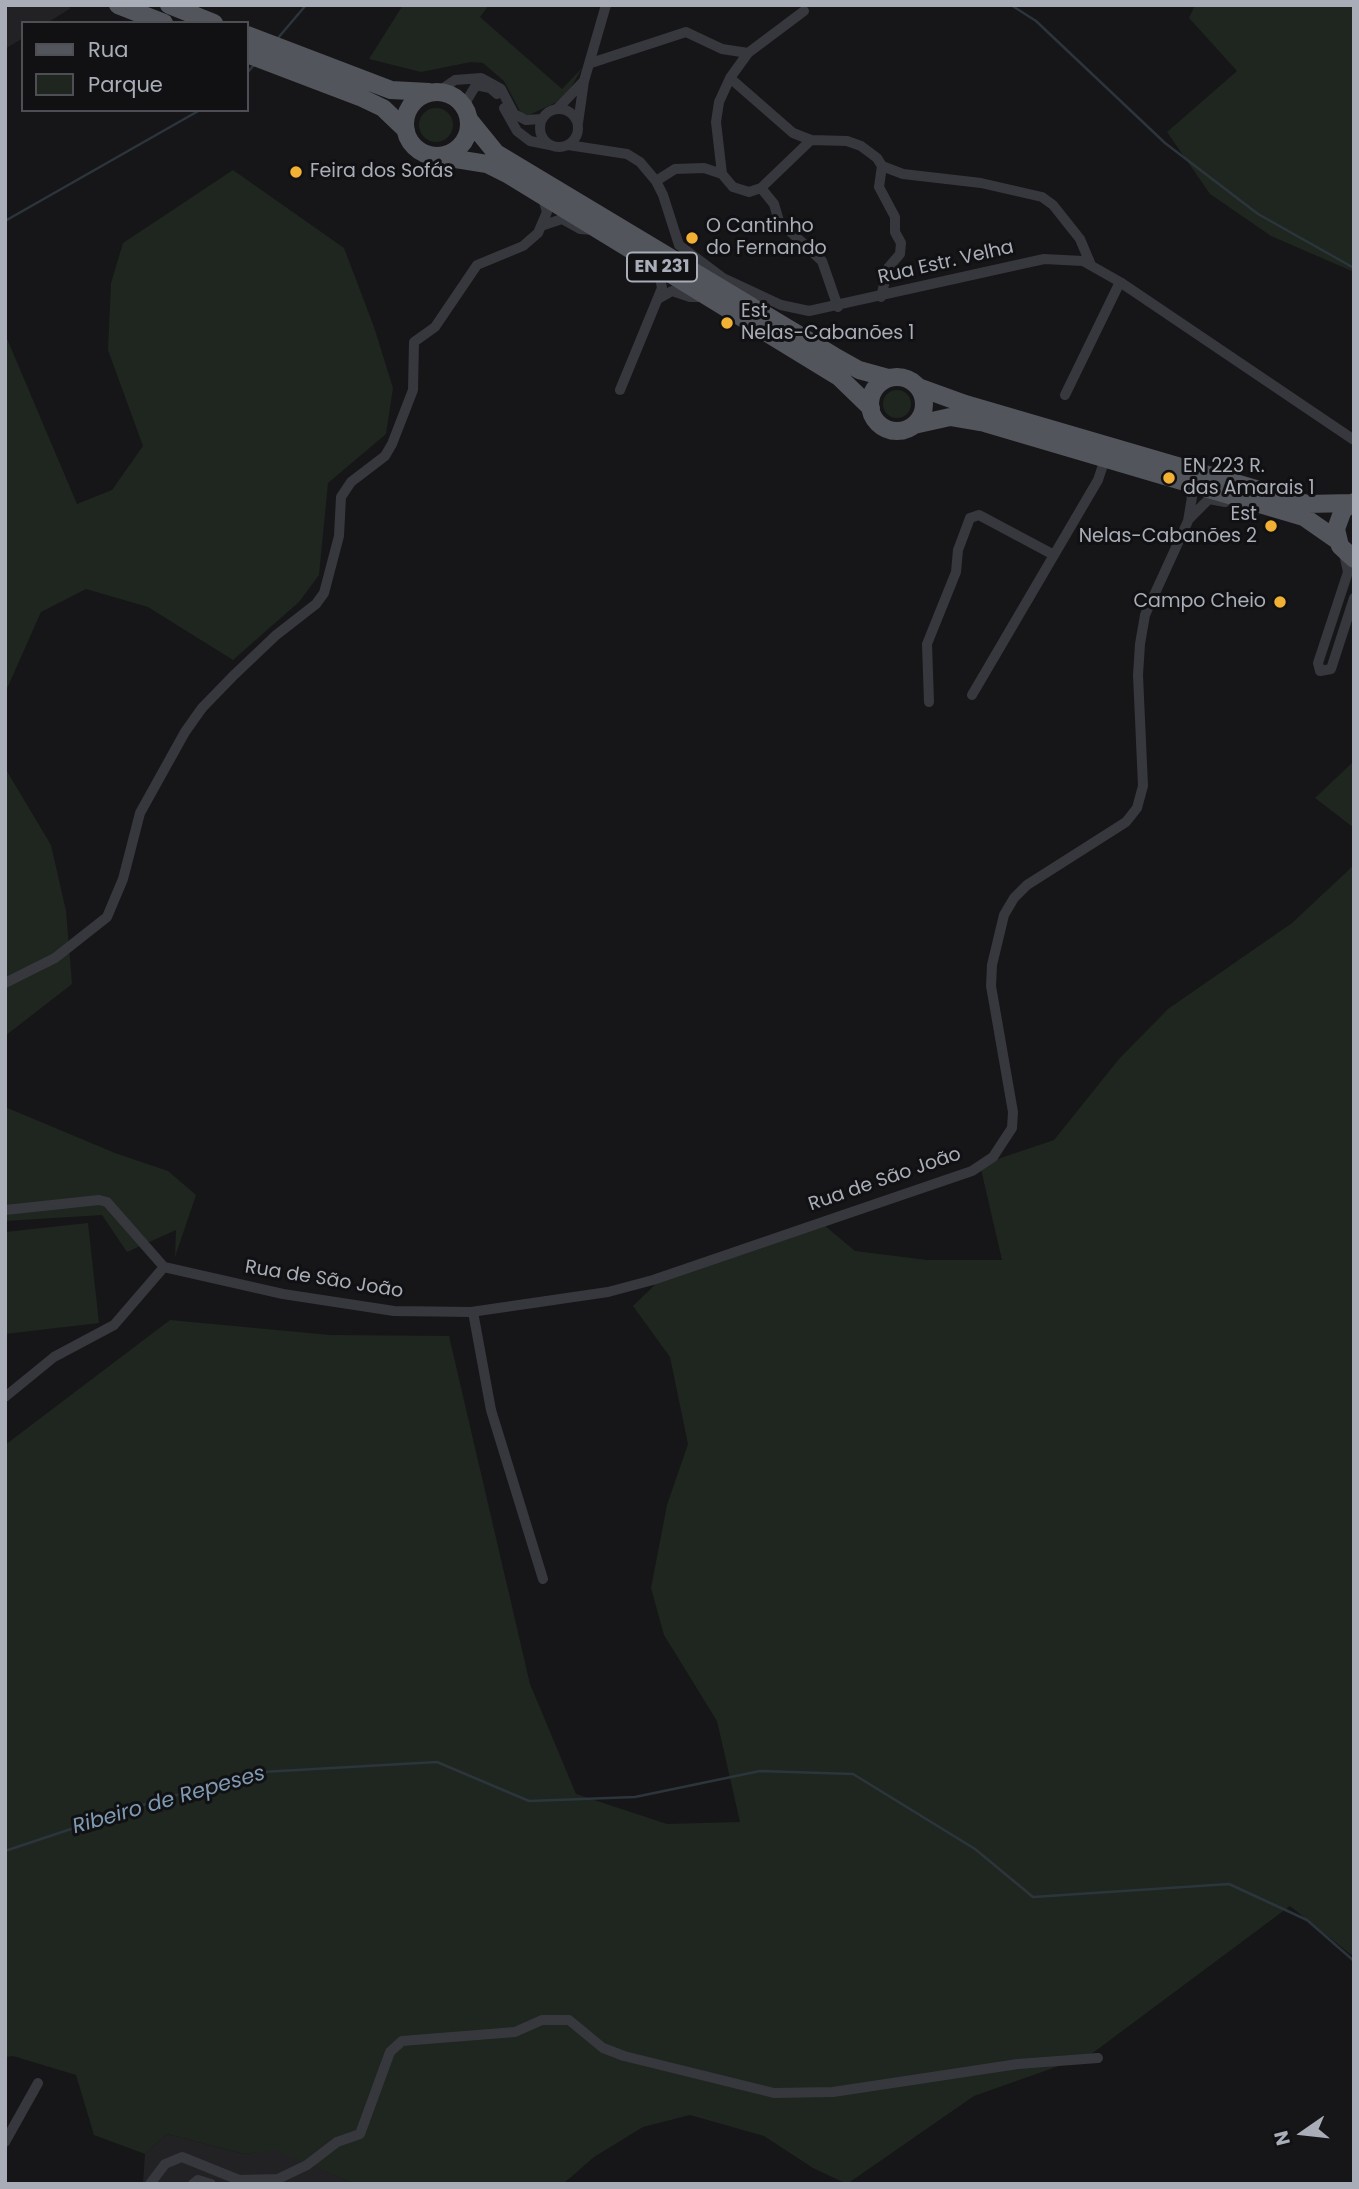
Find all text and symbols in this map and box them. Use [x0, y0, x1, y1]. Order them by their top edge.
legend [21, 21, 248, 112]
text: Rua [88, 35, 128, 64]
text: Parque [88, 70, 163, 99]
place label: Feira dos Sofás [310, 161, 453, 183]
marker: Feira dos Sofás [288, 164, 304, 180]
place label: O Cantinho do Fernando [706, 216, 827, 260]
marker: O Cantinho do Fernando [684, 230, 700, 246]
street label: Rua Estr. Velha [876, 236, 1016, 290]
road number: EN 231 [627, 253, 697, 282]
place label: Est Nelas-Cabanões 1 [741, 301, 914, 345]
marker: Est Nelas-Cabanões 1 [719, 315, 735, 331]
place label: EN 223 R. das Amarais 1 [1183, 456, 1315, 500]
marker: EN 223 R. das Amarais 1 [1161, 470, 1177, 486]
place label: Est Nelas-Cabanões 2 [1079, 504, 1257, 548]
marker: Est Nelas-Cabanões 2 [1263, 518, 1279, 534]
place label: Campo Cheio [1133, 591, 1266, 613]
marker: Campo Cheio [1272, 594, 1288, 610]
street label: Rua de São João [806, 1143, 964, 1217]
street label: Rua de São João [243, 1256, 405, 1304]
water label: Ribeiro de Repeses [70, 1761, 268, 1841]
north arrow [1268, 2098, 1338, 2168]
text: N [1267, 2128, 1297, 2148]

